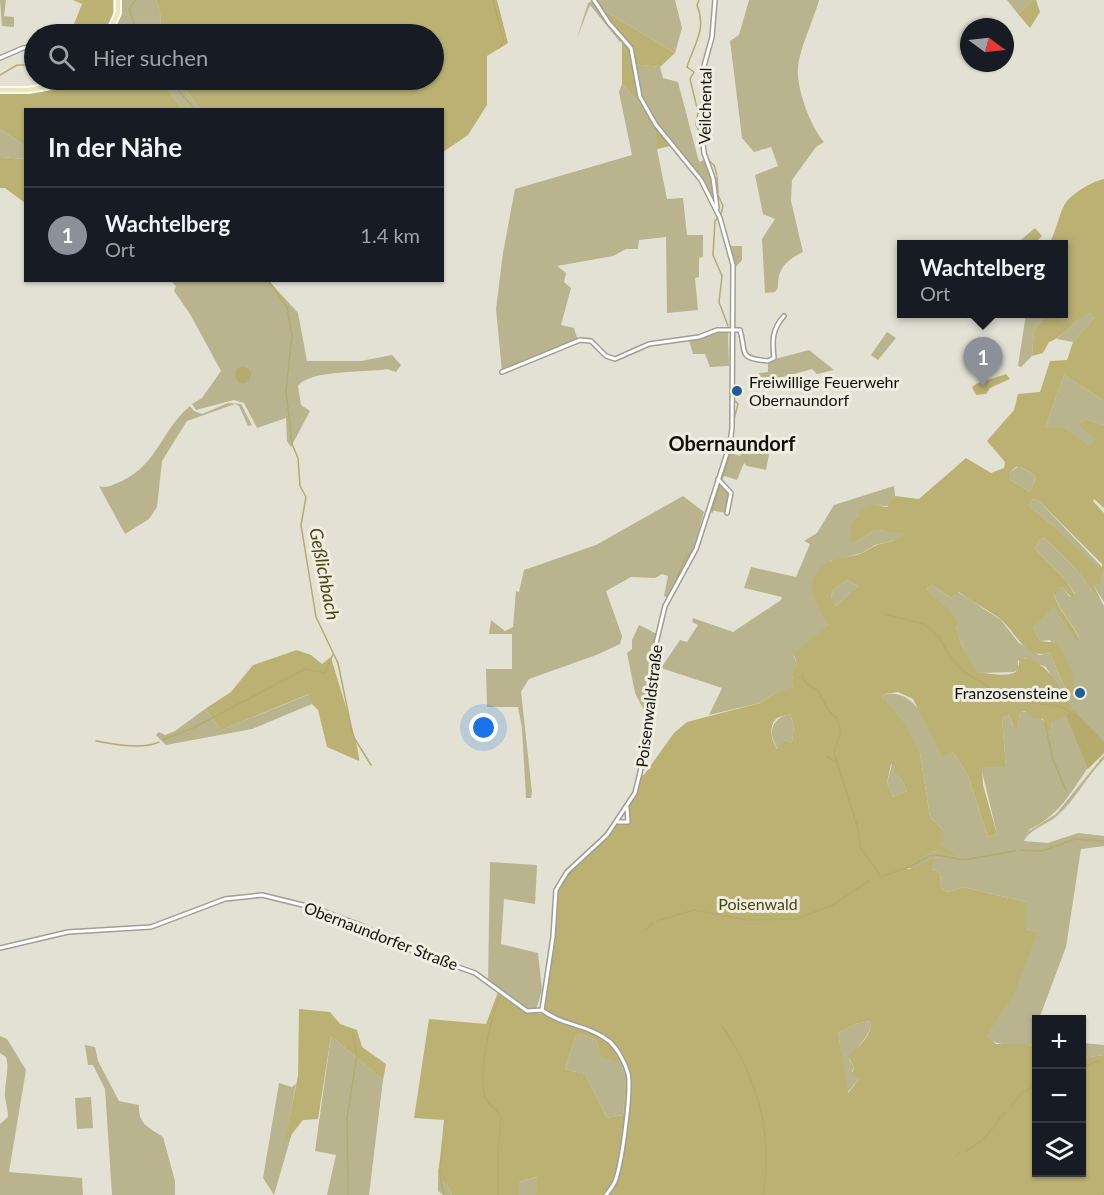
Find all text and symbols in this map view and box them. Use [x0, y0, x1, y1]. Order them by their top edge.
north arrow [960, 18, 1014, 72]
search box [24, 24, 444, 90]
icon: search [45, 41, 78, 74]
text: Hier suchen [93, 44, 208, 71]
street label: Veilchental [694, 67, 715, 145]
text: In der Nähe [48, 131, 182, 163]
text: Wachtelberg [105, 210, 230, 237]
text: 1 [62, 223, 73, 247]
text: 1.4 km [360, 223, 420, 247]
text: Ort [105, 237, 135, 261]
popup [897, 240, 1068, 318]
text: Wachtelberg [920, 254, 1045, 281]
text: Ort [920, 281, 950, 305]
pin: 1 [964, 338, 1002, 387]
place label: Freiwillige Feuerwehr Obernaundorf [749, 372, 900, 409]
marker: Freiwillige Feuerwehr Obernaundorf [730, 384, 744, 398]
district label: Obernaundorf [669, 431, 796, 455]
water label: Geßlichbach [305, 526, 345, 622]
street label: Poisenwaldstraße [632, 643, 665, 768]
place label: Franzosensteine [954, 683, 1068, 702]
marker: Franzosensteine [1073, 686, 1087, 700]
your location [469, 713, 498, 742]
park label: Poisenwald [718, 894, 798, 913]
street label: Obernaundorfer Straße [302, 897, 461, 974]
map controls [1032, 1015, 1086, 1177]
button: + [1032, 1015, 1086, 1069]
button: − [1032, 1069, 1086, 1123]
button: layers [1032, 1123, 1086, 1177]

